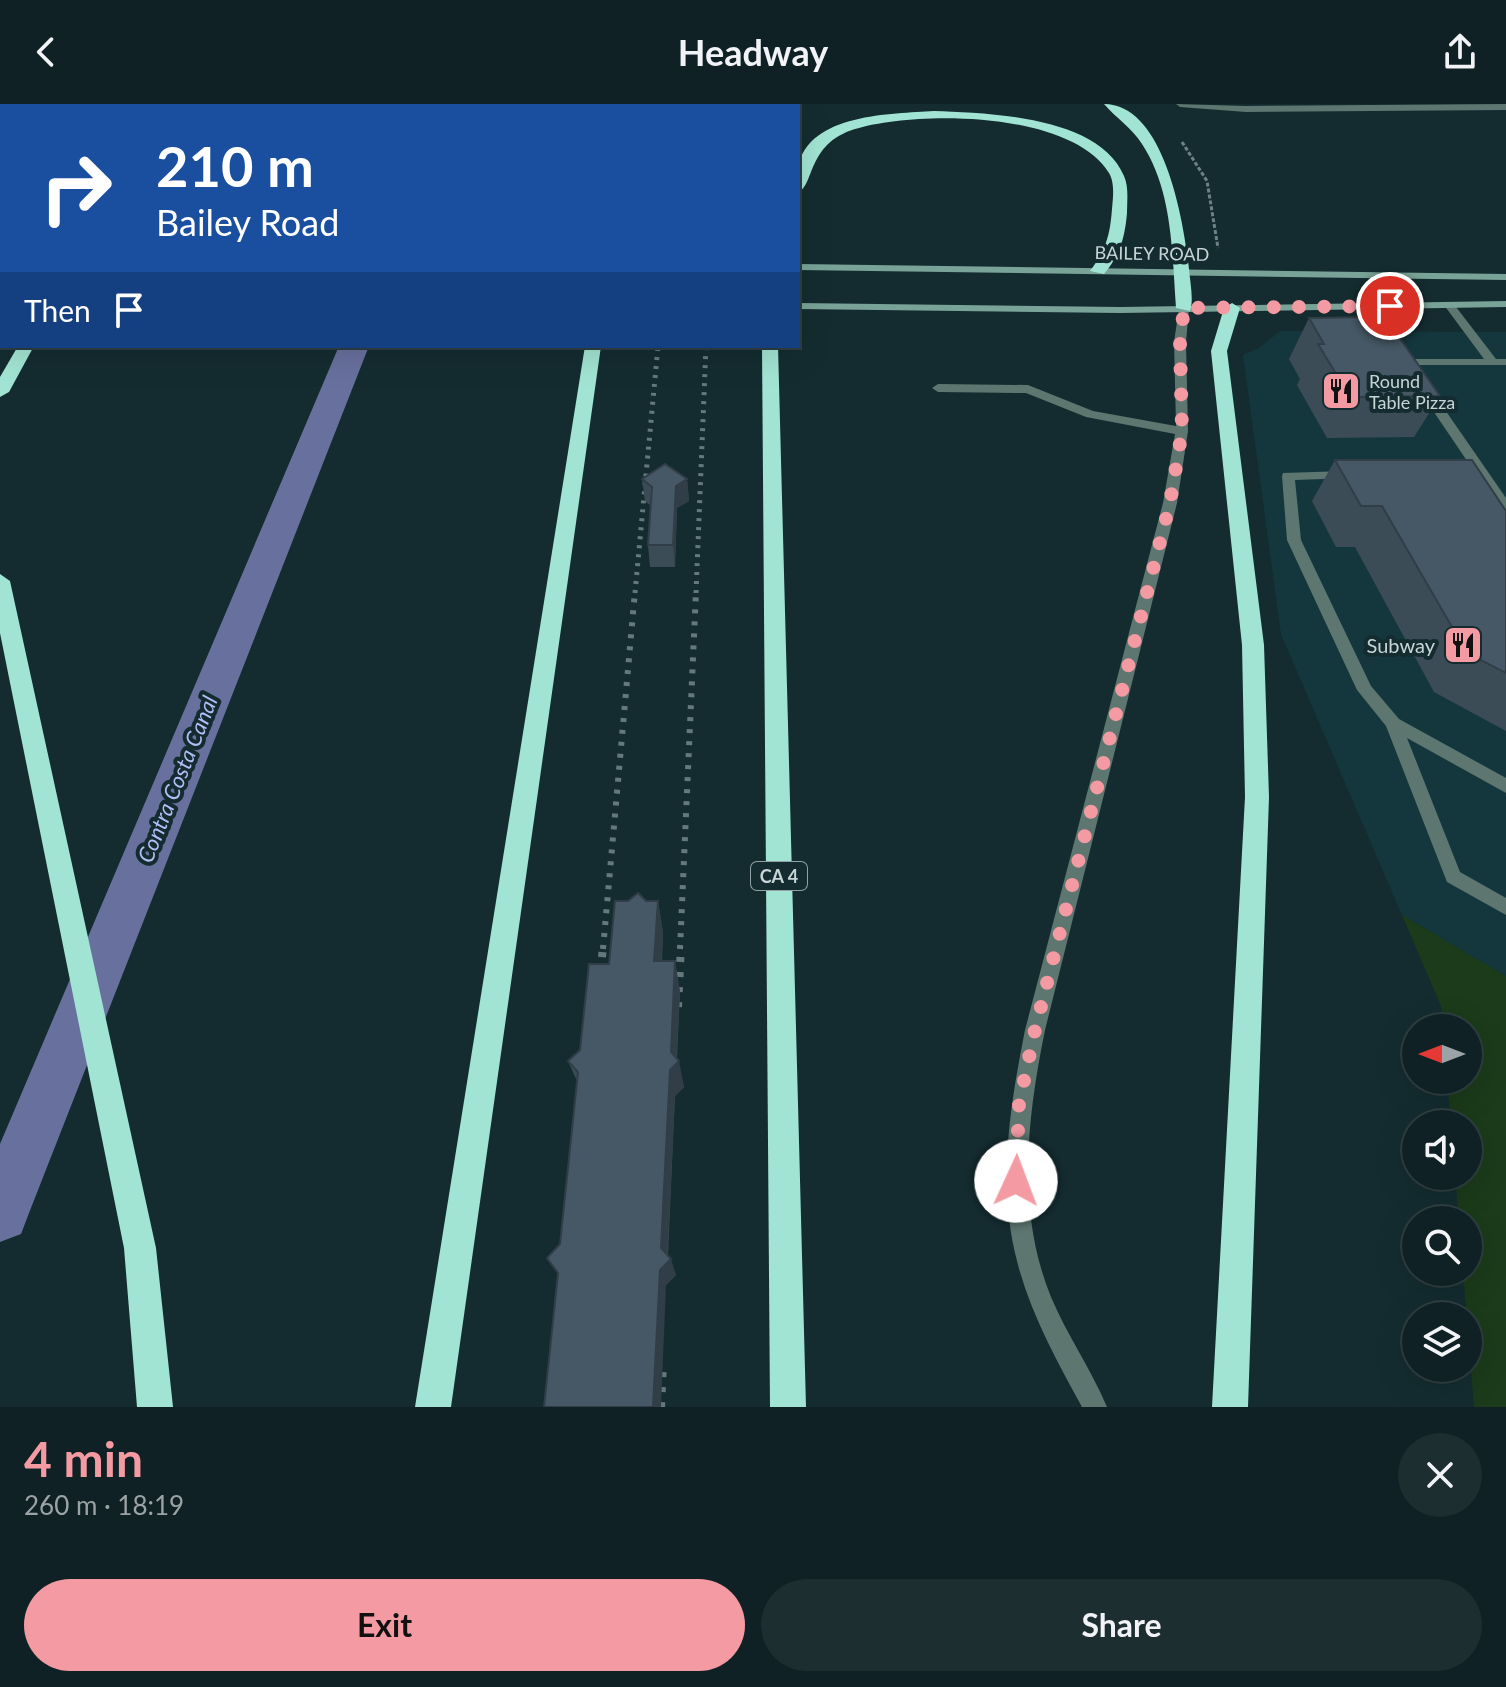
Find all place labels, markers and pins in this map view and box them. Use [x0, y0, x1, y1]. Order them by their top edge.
pin [1356, 272, 1424, 340]
restaurant icon: Round Table Pizza [1320, 370, 1362, 412]
place label: Round Table Pizza [1369, 370, 1455, 413]
restaurant icon: Subway [1442, 624, 1484, 666]
place label: Subway [1367, 633, 1436, 657]

